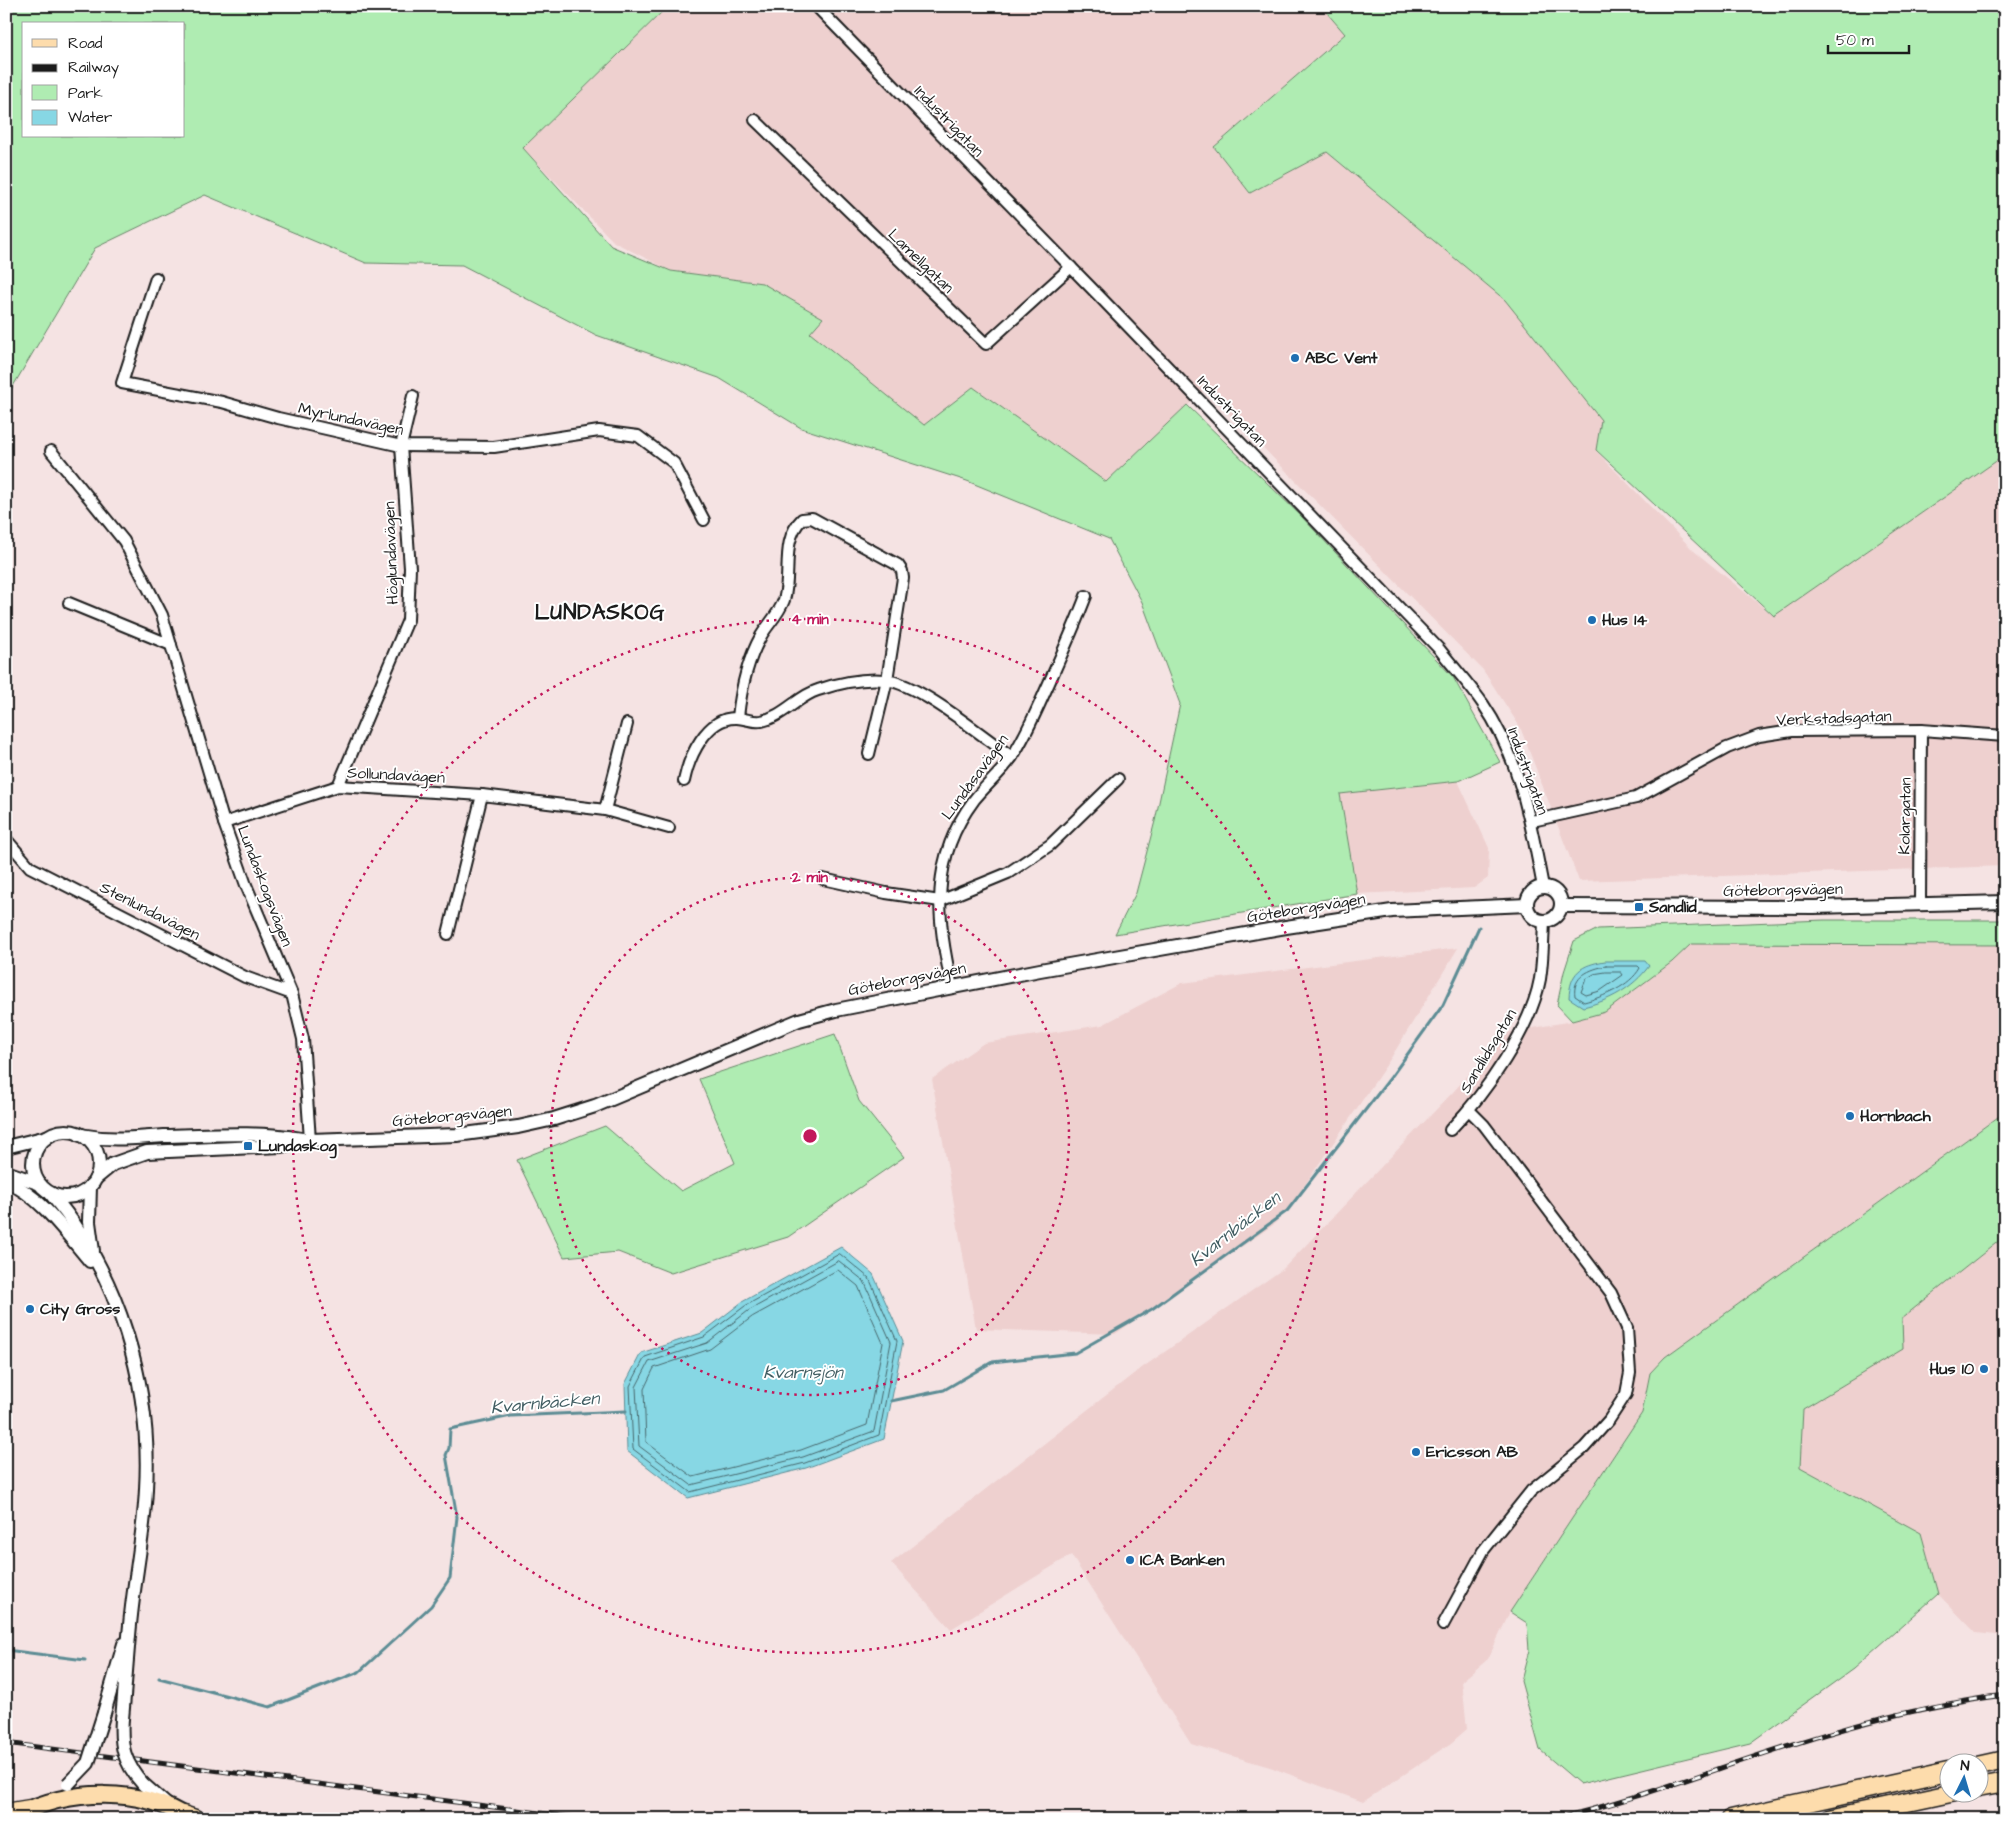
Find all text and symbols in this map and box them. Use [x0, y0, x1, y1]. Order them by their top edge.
legend [22, 22, 185, 138]
scale bar [1828, 22, 1910, 54]
text: 50 m [1836, 30, 1874, 51]
text: Road [68, 33, 103, 54]
text: Railway [68, 57, 119, 79]
street label: Industrigatan [909, 80, 989, 162]
text: Park [68, 83, 103, 104]
text: Water [68, 107, 112, 128]
street label: Lamellgatan [882, 224, 959, 299]
place label: ABC Vent [1305, 347, 1378, 369]
marker: ABC Vent [1289, 352, 1301, 364]
street label: Industrigatan [1192, 370, 1272, 452]
street label: Myrlundavägen [296, 397, 406, 442]
street label: Höglundavägen [378, 501, 405, 605]
district label: LUNDASKOG [535, 598, 665, 627]
text: 4 min [791, 609, 829, 630]
place label: Hus 14 [1602, 609, 1647, 631]
marker: Hus 14 [1586, 614, 1598, 626]
street label: Verkstadsgatan [1776, 705, 1892, 732]
street label: Industrigatan [1501, 724, 1554, 818]
street label: Lundåsavägen [936, 730, 1014, 825]
street label: Sollundavägen [346, 761, 446, 790]
street label: Kolargatan [1893, 777, 1918, 855]
street label: Lundaskogsvägen [231, 822, 298, 950]
text: 2 min [791, 867, 829, 888]
street label: Stenlundavägen [96, 876, 204, 947]
street label: Göteborgsvägen [1723, 878, 1843, 903]
street label: Göteborgsvägen [1245, 888, 1367, 929]
place label: Sandlid [1648, 896, 1698, 918]
marker: Sandlid [1633, 901, 1645, 913]
street label: Göteborgsvägen [846, 957, 968, 1002]
street label: Sandlidsgatan [1454, 1005, 1523, 1098]
street label: Göteborgsvägen [391, 1100, 513, 1133]
place label: Hornbach [1860, 1105, 1932, 1127]
marker: Hornbach [1844, 1110, 1856, 1122]
centre of rings [801, 1127, 819, 1145]
place label: Lundaskog [258, 1135, 337, 1159]
marker: Lundaskog [242, 1140, 254, 1152]
water label: Kvarnbäcken [1184, 1184, 1287, 1272]
place label: City Gross [40, 1298, 120, 1321]
marker: City Gross [24, 1303, 36, 1315]
place label: Hus 10 [1930, 1358, 1974, 1380]
water label: Kvarnsjön [763, 1360, 845, 1385]
marker: Hus 10 [1978, 1363, 1990, 1375]
water label: Kvarnbäcken [490, 1386, 602, 1420]
place label: Ericsson AB [1426, 1441, 1519, 1463]
marker: Ericsson AB [1410, 1446, 1422, 1458]
place label: ICA Banken [1140, 1549, 1224, 1571]
marker: ICA Banken [1124, 1554, 1136, 1566]
north arrow [1938, 1752, 1988, 1802]
text: N [1960, 1756, 1971, 1776]

